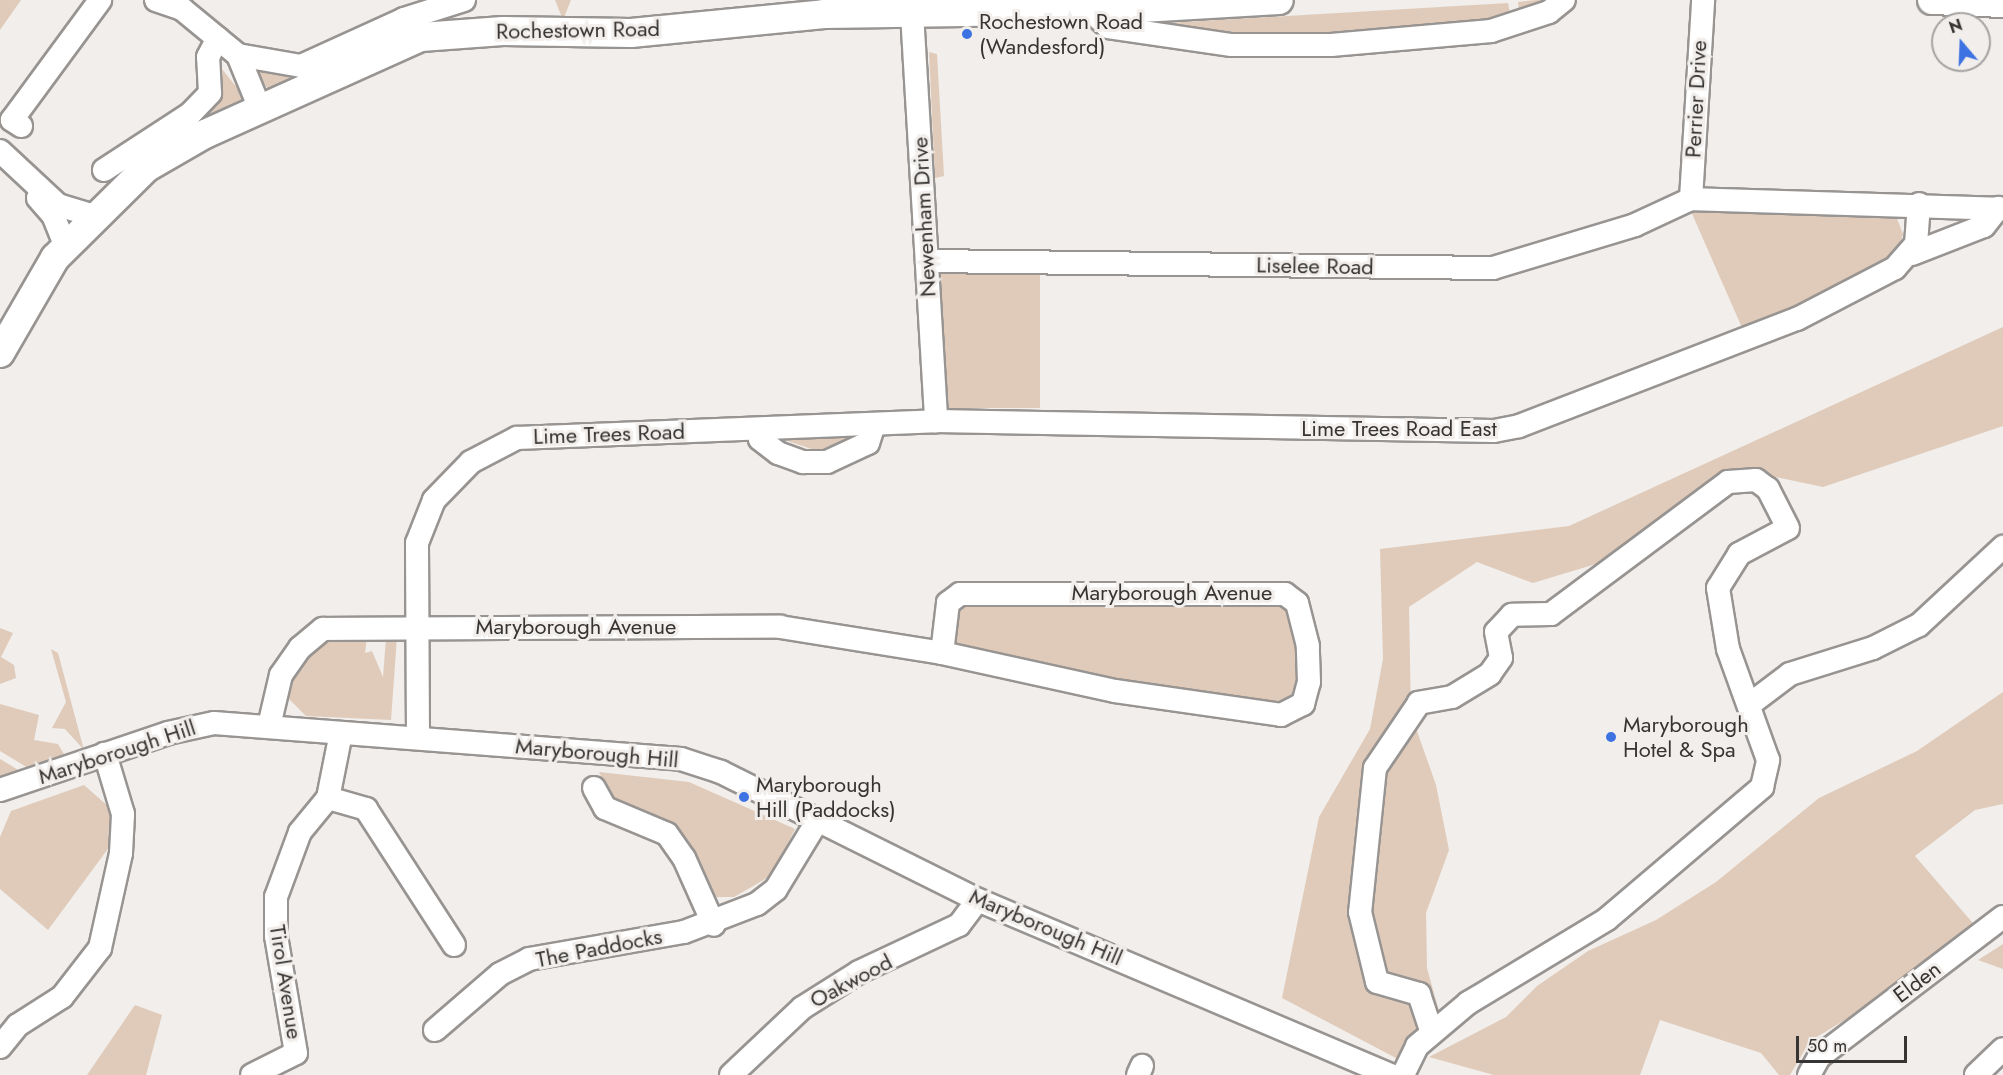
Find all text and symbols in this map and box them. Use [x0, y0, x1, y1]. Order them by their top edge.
place label: Rochestown Road (Wandesford) [979, 8, 1143, 60]
north arrow [1931, 12, 1991, 72]
text: N [1946, 13, 1965, 39]
street label: Rochestown Road [496, 15, 660, 45]
marker: Rochestown Road (Wandesford) [960, 27, 974, 41]
street label: Perrier Drive [1680, 39, 1712, 159]
street label: Newenham Drive [907, 136, 941, 298]
street label: Liselee Road [1256, 252, 1374, 280]
street label: Lime Trees Road East [1301, 416, 1497, 442]
street label: Lime Trees Road [533, 418, 685, 450]
street label: Maryborough Avenue [1072, 580, 1272, 606]
street label: Maryborough Avenue [476, 614, 676, 640]
place label: Maryborough Hotel & Spa [1623, 711, 1749, 762]
street label: Maryborough Hill [35, 714, 199, 790]
marker: Maryborough Hotel & Spa [1604, 730, 1618, 744]
street label: Maryborough Hill [514, 733, 680, 773]
place label: Maryborough Hill (Paddocks) [756, 771, 896, 822]
marker: Maryborough Hill (Paddocks) [737, 790, 751, 804]
street label: Maryborough Hill [965, 883, 1127, 971]
street label: Tirol Avenue [264, 923, 308, 1041]
street label: The Paddocks [534, 923, 664, 973]
street label: Oakwood [805, 948, 897, 1014]
street label: Elden [1888, 956, 1946, 1008]
scale bar [1799, 1024, 1910, 1062]
text: 50 m [1807, 1033, 1847, 1059]

